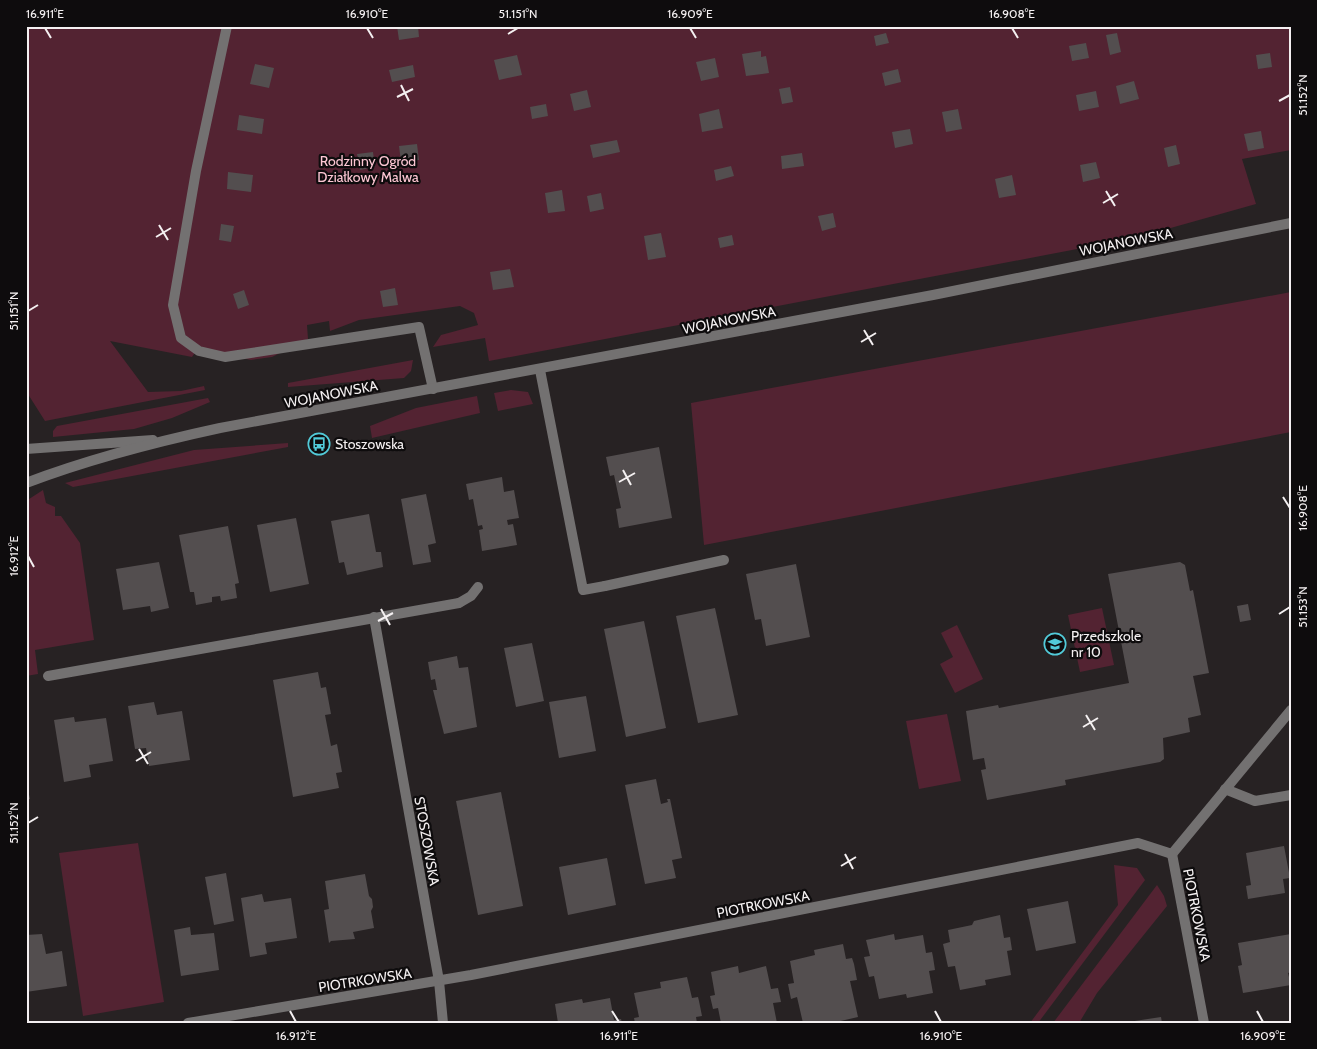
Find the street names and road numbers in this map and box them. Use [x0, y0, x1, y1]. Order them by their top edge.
street label: WOJANOWSKA [1078, 224, 1175, 260]
street label: WOJANOWSKA [681, 302, 778, 338]
street label: WOJANOWSKA [283, 376, 380, 412]
street label: STOSZOWSKA [410, 795, 444, 887]
street label: PIOTRKOWSKA [1179, 867, 1215, 963]
street label: PIOTRKOWSKA [715, 886, 811, 922]
street label: PIOTRKOWSKA [317, 964, 413, 996]

